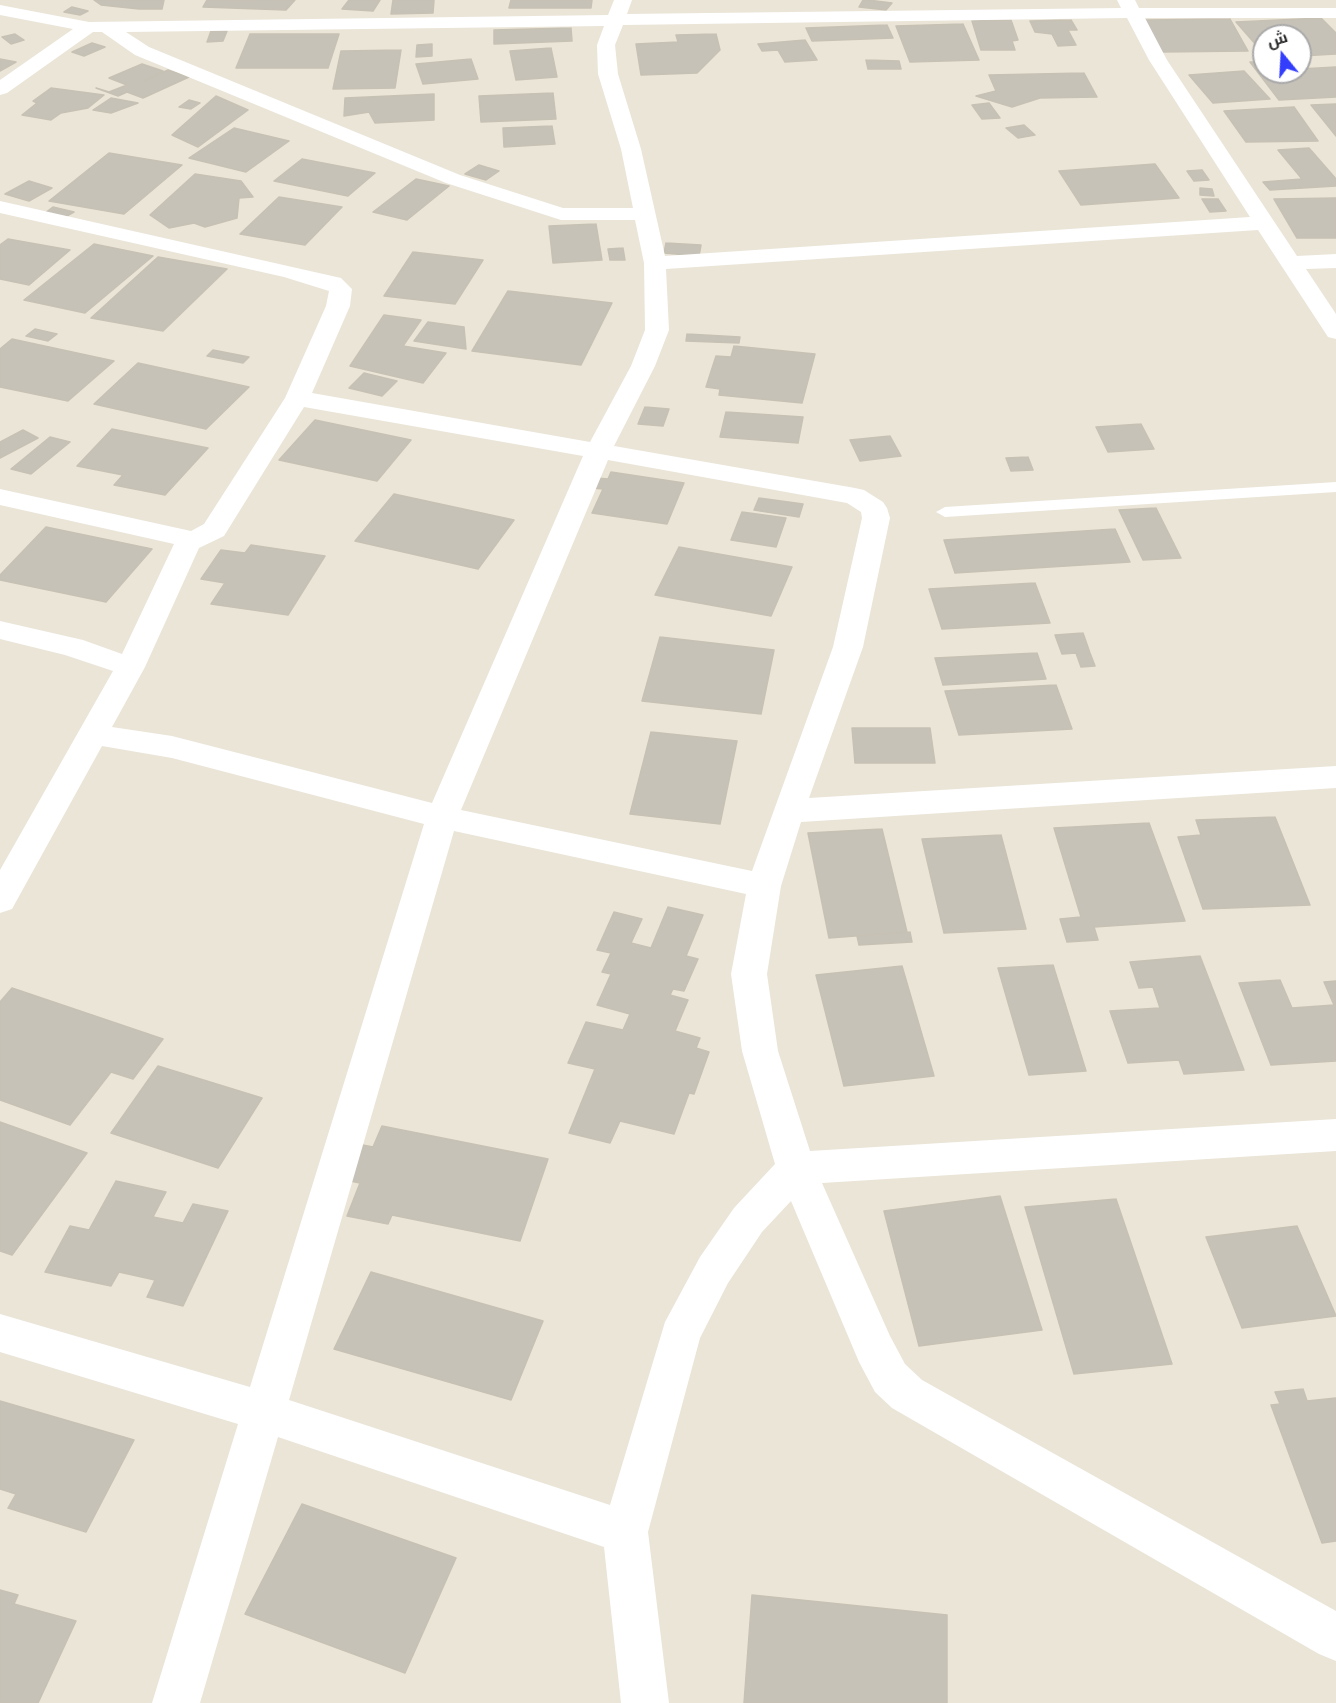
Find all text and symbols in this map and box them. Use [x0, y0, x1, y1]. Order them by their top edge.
north arrow [1252, 24, 1312, 84]
text: ش [1264, 26, 1290, 51]

